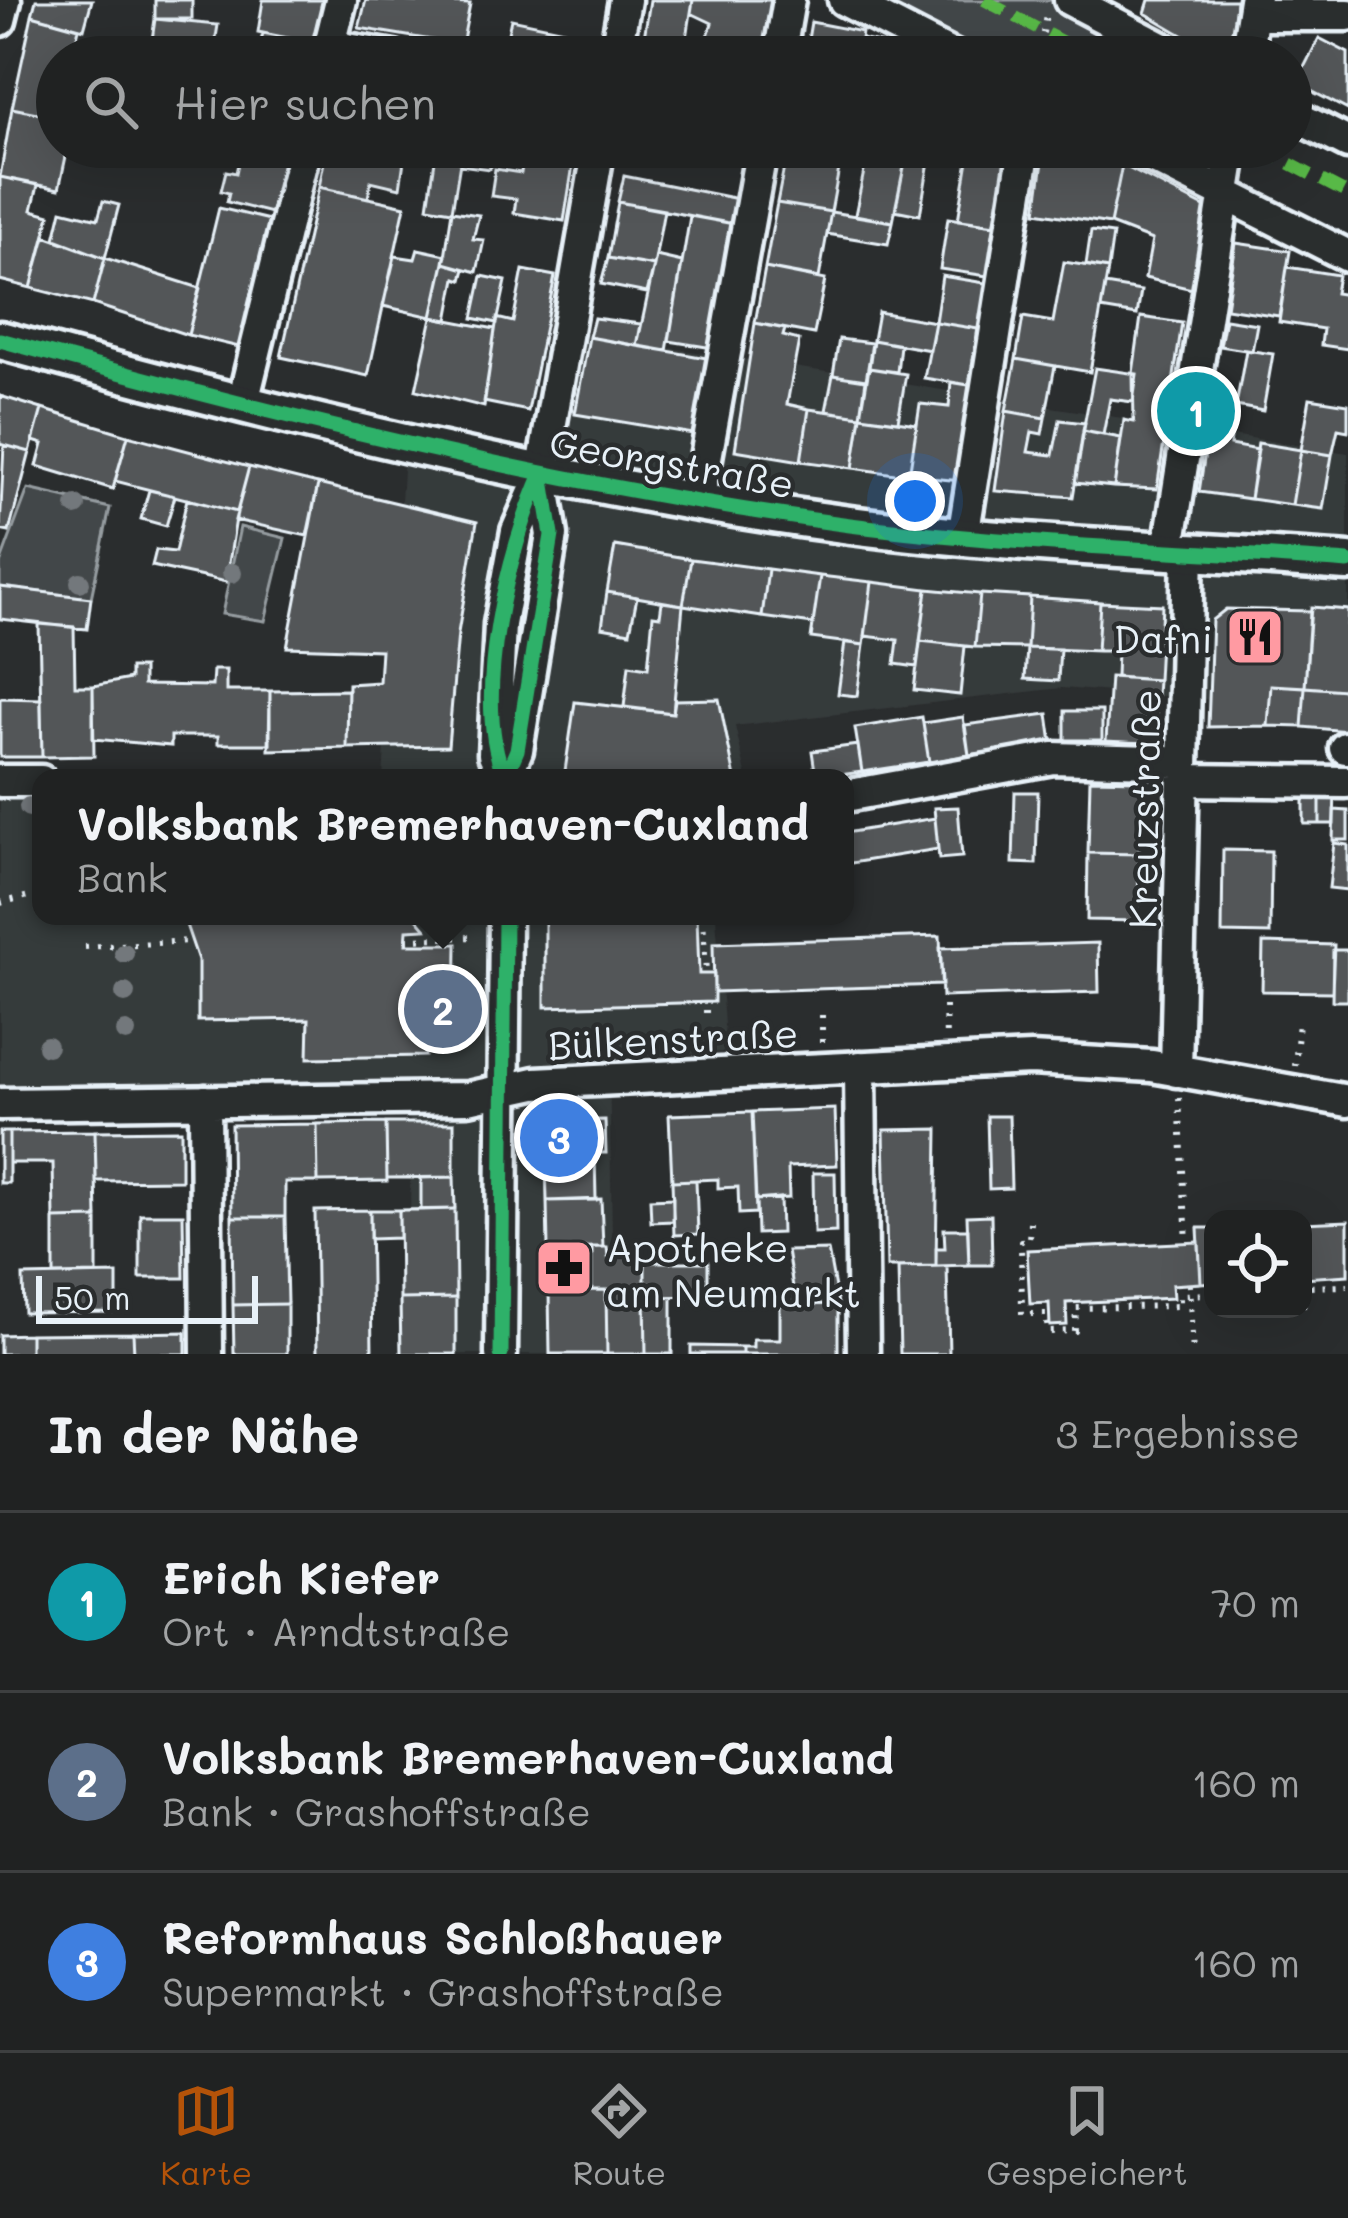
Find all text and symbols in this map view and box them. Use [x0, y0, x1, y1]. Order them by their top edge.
search box [36, 36, 1312, 168]
icon: search [78, 69, 144, 135]
text: Hier suchen [174, 73, 436, 131]
pin: 1 [1157, 366, 1235, 456]
street label: Georgstraße [546, 415, 798, 510]
your location [885, 471, 945, 531]
restaurant icon: Dafni [1224, 606, 1286, 668]
place label: Dafni [1113, 612, 1213, 663]
street label: Kreuzstraße [1115, 689, 1171, 929]
popup [32, 769, 854, 925]
text: Volksbank Bremerhaven-Cuxland [77, 793, 809, 851]
text: Bank [77, 851, 168, 902]
pin: 2 [404, 964, 482, 1054]
street label: Bülkenstraße [547, 1006, 799, 1070]
pin: 3 [520, 1093, 598, 1183]
map controls [1204, 1210, 1312, 1318]
button: locate [1204, 1210, 1312, 1318]
place label: Apotheke am Neumarkt [606, 1221, 861, 1317]
pharmacy icon: Apotheke am Neumarkt [533, 1237, 595, 1299]
scale bar [36, 1270, 258, 1323]
text: 50 m [54, 1275, 130, 1318]
text: In der Nähe [48, 1399, 359, 1466]
text: 3 Ergebnisse [1056, 1407, 1300, 1458]
text: Erich Kiefer [162, 1547, 440, 1605]
text: 1 [78, 1576, 96, 1627]
text: 70 m [1211, 1576, 1300, 1627]
text: Ort · Arndtstraße [162, 1605, 511, 1656]
text: Volksbank Bremerhaven-Cuxland [162, 1727, 894, 1785]
text: 2 [76, 1756, 98, 1807]
text: 160 m [1191, 1756, 1300, 1807]
text: Bank · Grashoffstraße [162, 1785, 591, 1836]
text: Reformhaus Schloßhauer [162, 1907, 723, 1965]
text: 3 [75, 1936, 99, 1987]
text: 160 m [1191, 1936, 1300, 1987]
text: Supermarkt · Grashoffstraße [162, 1965, 724, 2016]
tab: Karte [160, 2078, 252, 2193]
tab: Route [573, 2078, 666, 2193]
tab: Gespeichert [987, 2078, 1188, 2193]

